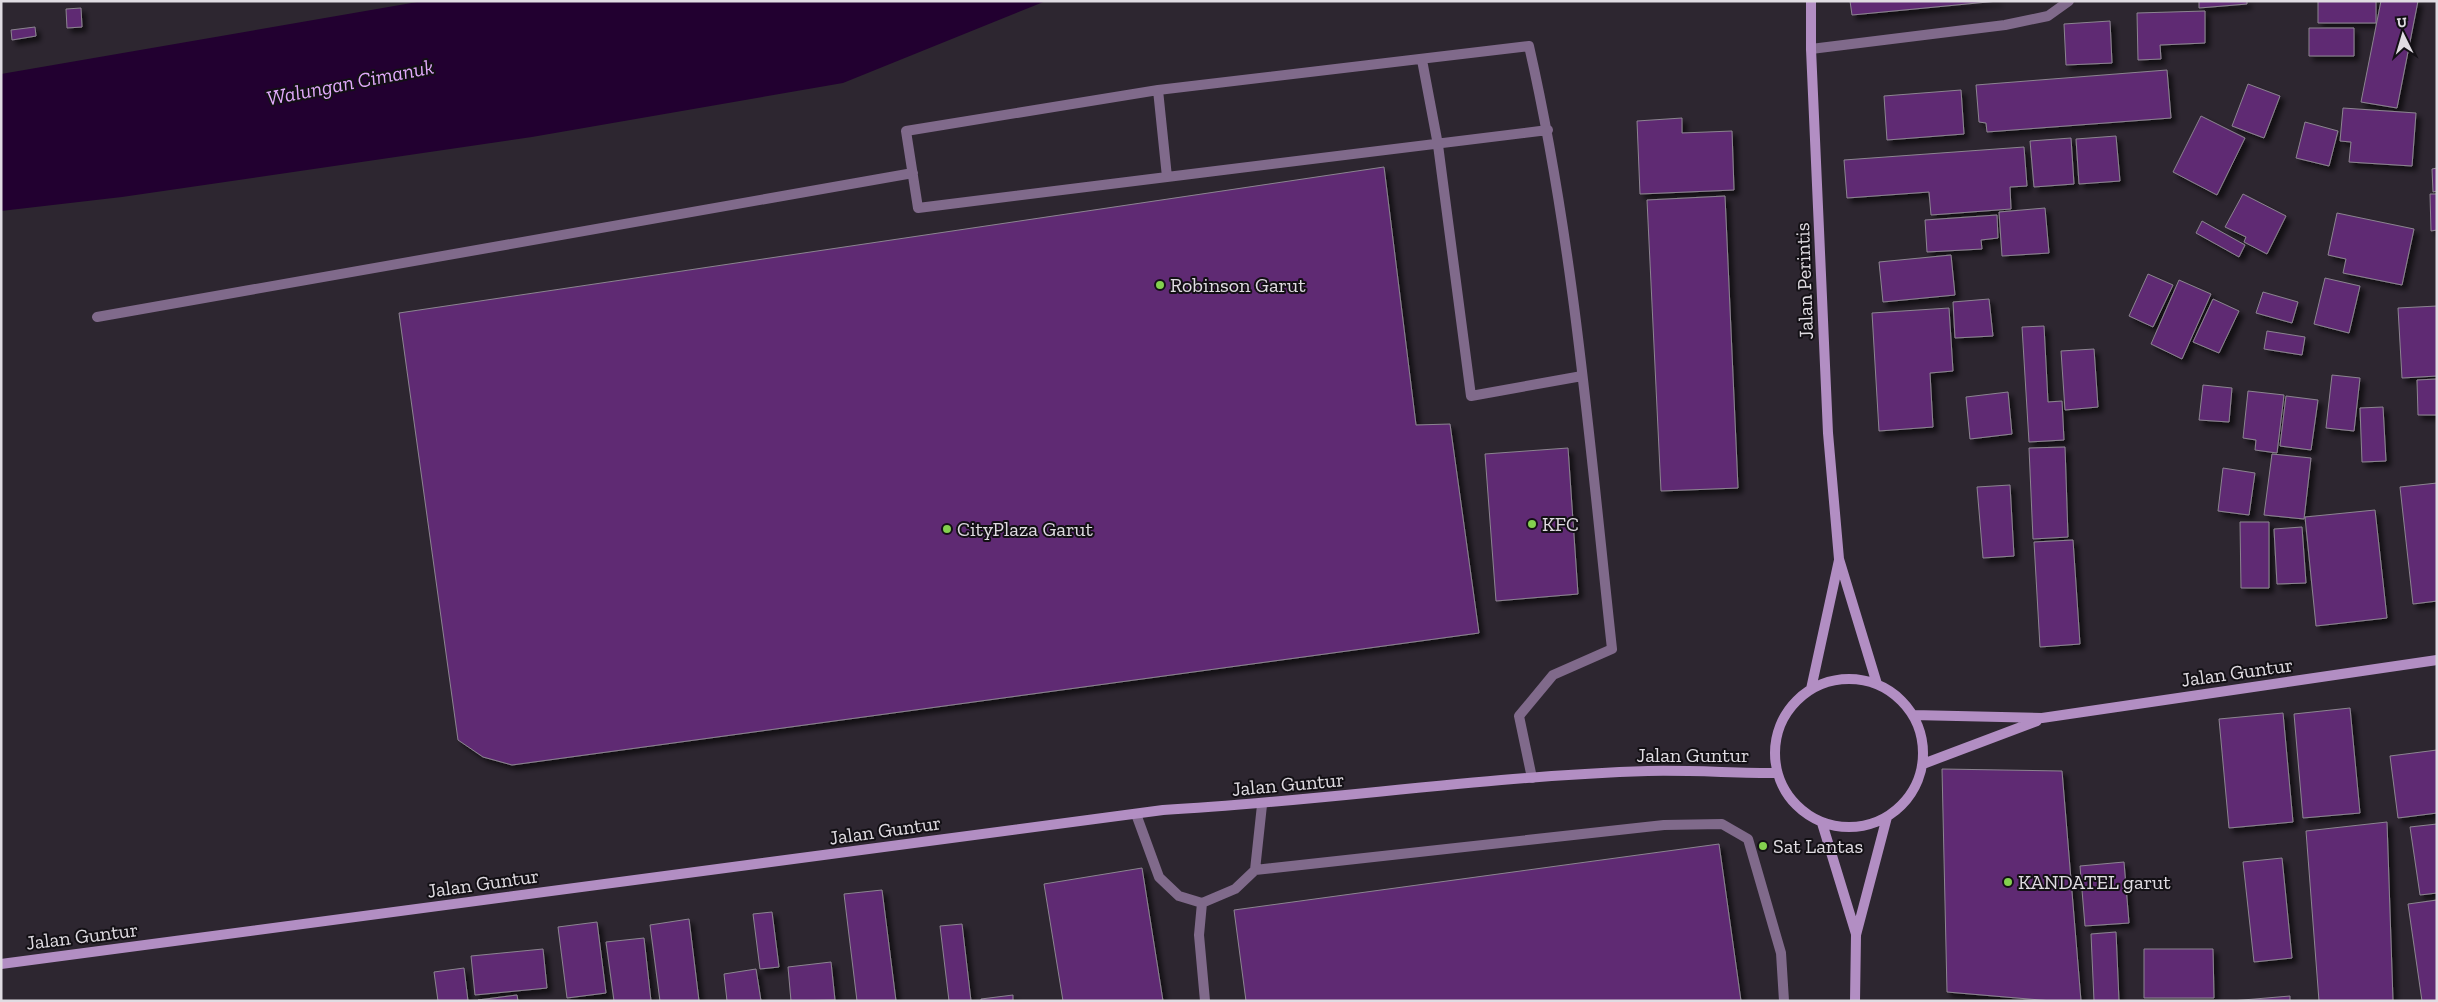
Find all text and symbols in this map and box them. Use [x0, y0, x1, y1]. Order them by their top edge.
north arrow [2378, 10, 2428, 60]
text: U [2396, 14, 2408, 31]
water label: Walungan Cimanuk [264, 54, 436, 110]
street label: Jalan Perintis [1790, 222, 1818, 340]
place label: Robinson Garut [1170, 273, 1306, 297]
marker: Robinson Garut [1154, 279, 1166, 291]
place label: KFC [1542, 512, 1579, 536]
place label: CityPlaza Garut [957, 517, 1093, 541]
marker: KFC [1526, 518, 1538, 530]
marker: CityPlaza Garut [941, 523, 953, 535]
street label: Jalan Guntur [2179, 652, 2295, 692]
street label: Jalan Guntur [1637, 743, 1749, 767]
street label: Jalan Guntur [1231, 767, 1345, 801]
street label: Jalan Guntur [827, 810, 943, 850]
place label: Sat Lantas [1773, 834, 1863, 858]
marker: Sat Lantas [1757, 840, 1769, 852]
street label: Jalan Guntur [425, 863, 541, 903]
place label: KANDATEL garut [2018, 870, 2171, 894]
marker: KANDATEL garut [2002, 876, 2014, 888]
street label: Jalan Guntur [25, 917, 139, 955]

